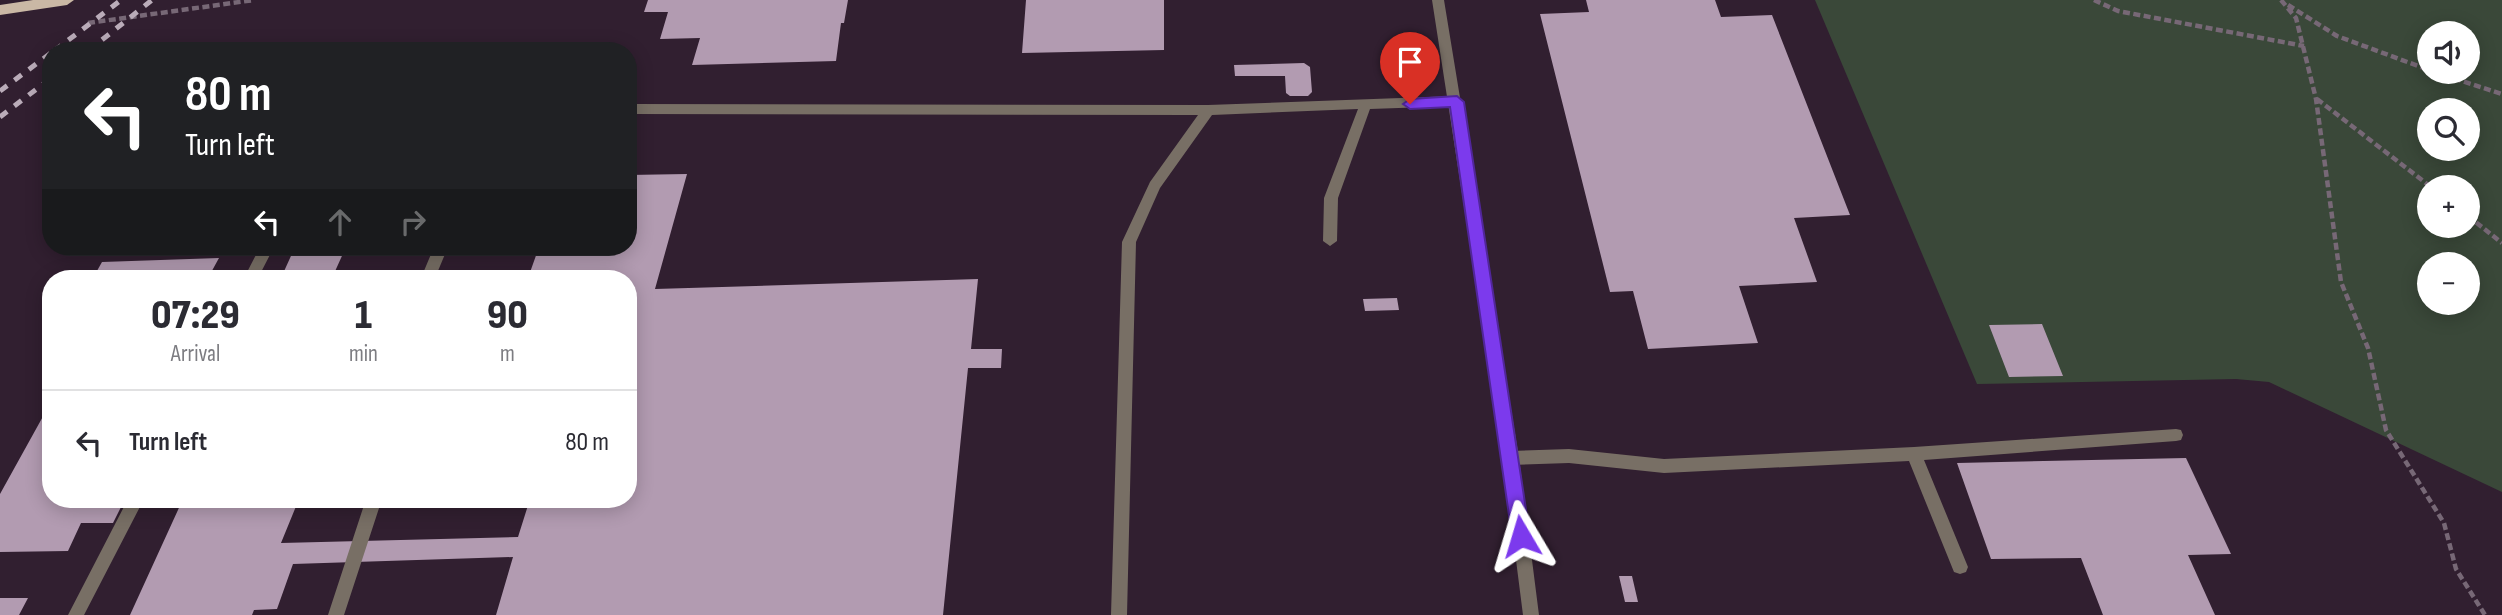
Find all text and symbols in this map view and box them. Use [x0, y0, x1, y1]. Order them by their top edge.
map controls [2417, 21, 2480, 315]
button: sound [2417, 21, 2480, 84]
pin [1380, 32, 1440, 104]
icon: arrive [1391, 43, 1429, 81]
text: 80 m [185, 66, 272, 125]
icon: left [70, 70, 161, 161]
button: search [2417, 98, 2480, 161]
text: Turn left [185, 126, 275, 165]
button: + [2417, 175, 2480, 238]
icon: left [248, 203, 286, 241]
icon: ahead [321, 203, 359, 241]
icon: right [394, 203, 432, 241]
button: − [2417, 252, 2480, 315]
text: 07:29 [151, 290, 240, 341]
text: 1 [355, 290, 372, 341]
text: 90 [487, 290, 528, 341]
text: Arrival [171, 340, 220, 368]
text: min [349, 340, 378, 368]
text: m [500, 340, 515, 368]
icon: left [70, 424, 108, 462]
text: Turn left [129, 427, 207, 458]
text: 80 m [565, 427, 609, 458]
position arrow [1484, 499, 1558, 573]

